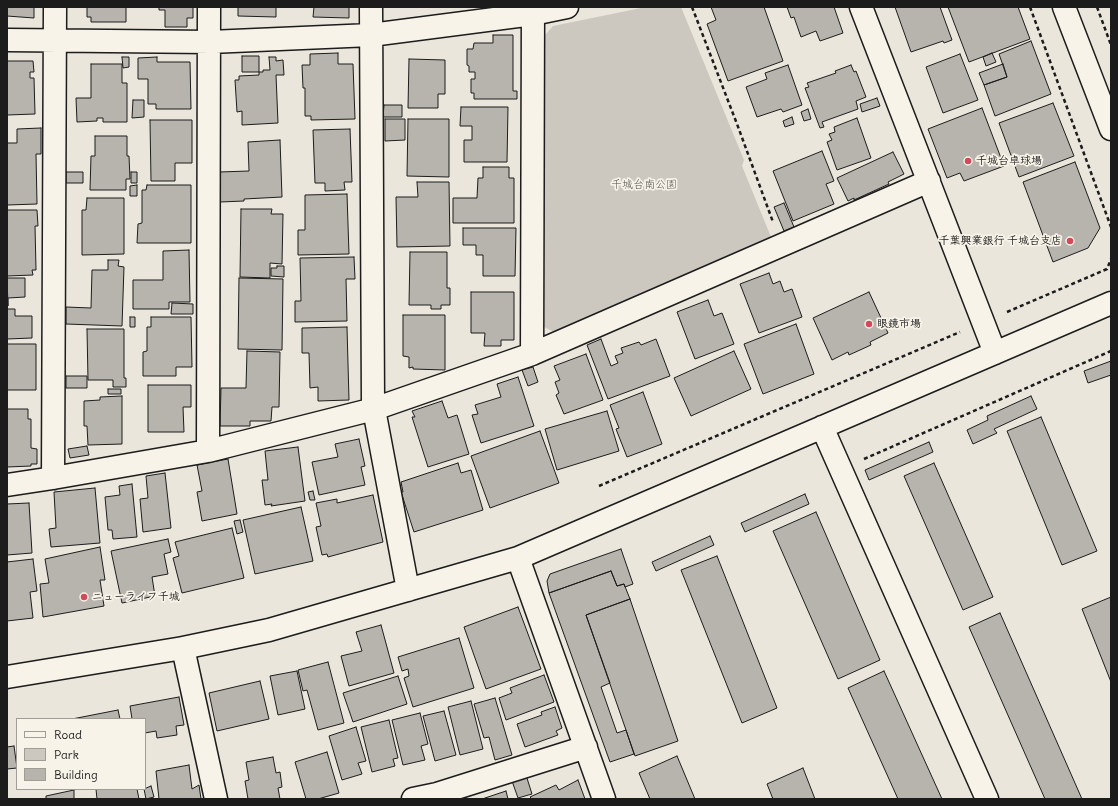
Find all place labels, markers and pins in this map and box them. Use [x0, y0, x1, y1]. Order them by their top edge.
place label: 千城台卓球場 [976, 154, 1042, 168]
marker: 千城台卓球場 [963, 156, 973, 166]
place label: 千葉興業銀行 千城台支店 [938, 234, 1062, 248]
marker: 千葉興業銀行 千城台支店 [1065, 236, 1075, 246]
place label: 眼鏡市場 [877, 317, 921, 331]
marker: 眼鏡市場 [864, 319, 874, 329]
place label: ニューライフ千城 [92, 590, 180, 604]
marker: ニューライフ千城 [79, 592, 89, 602]

